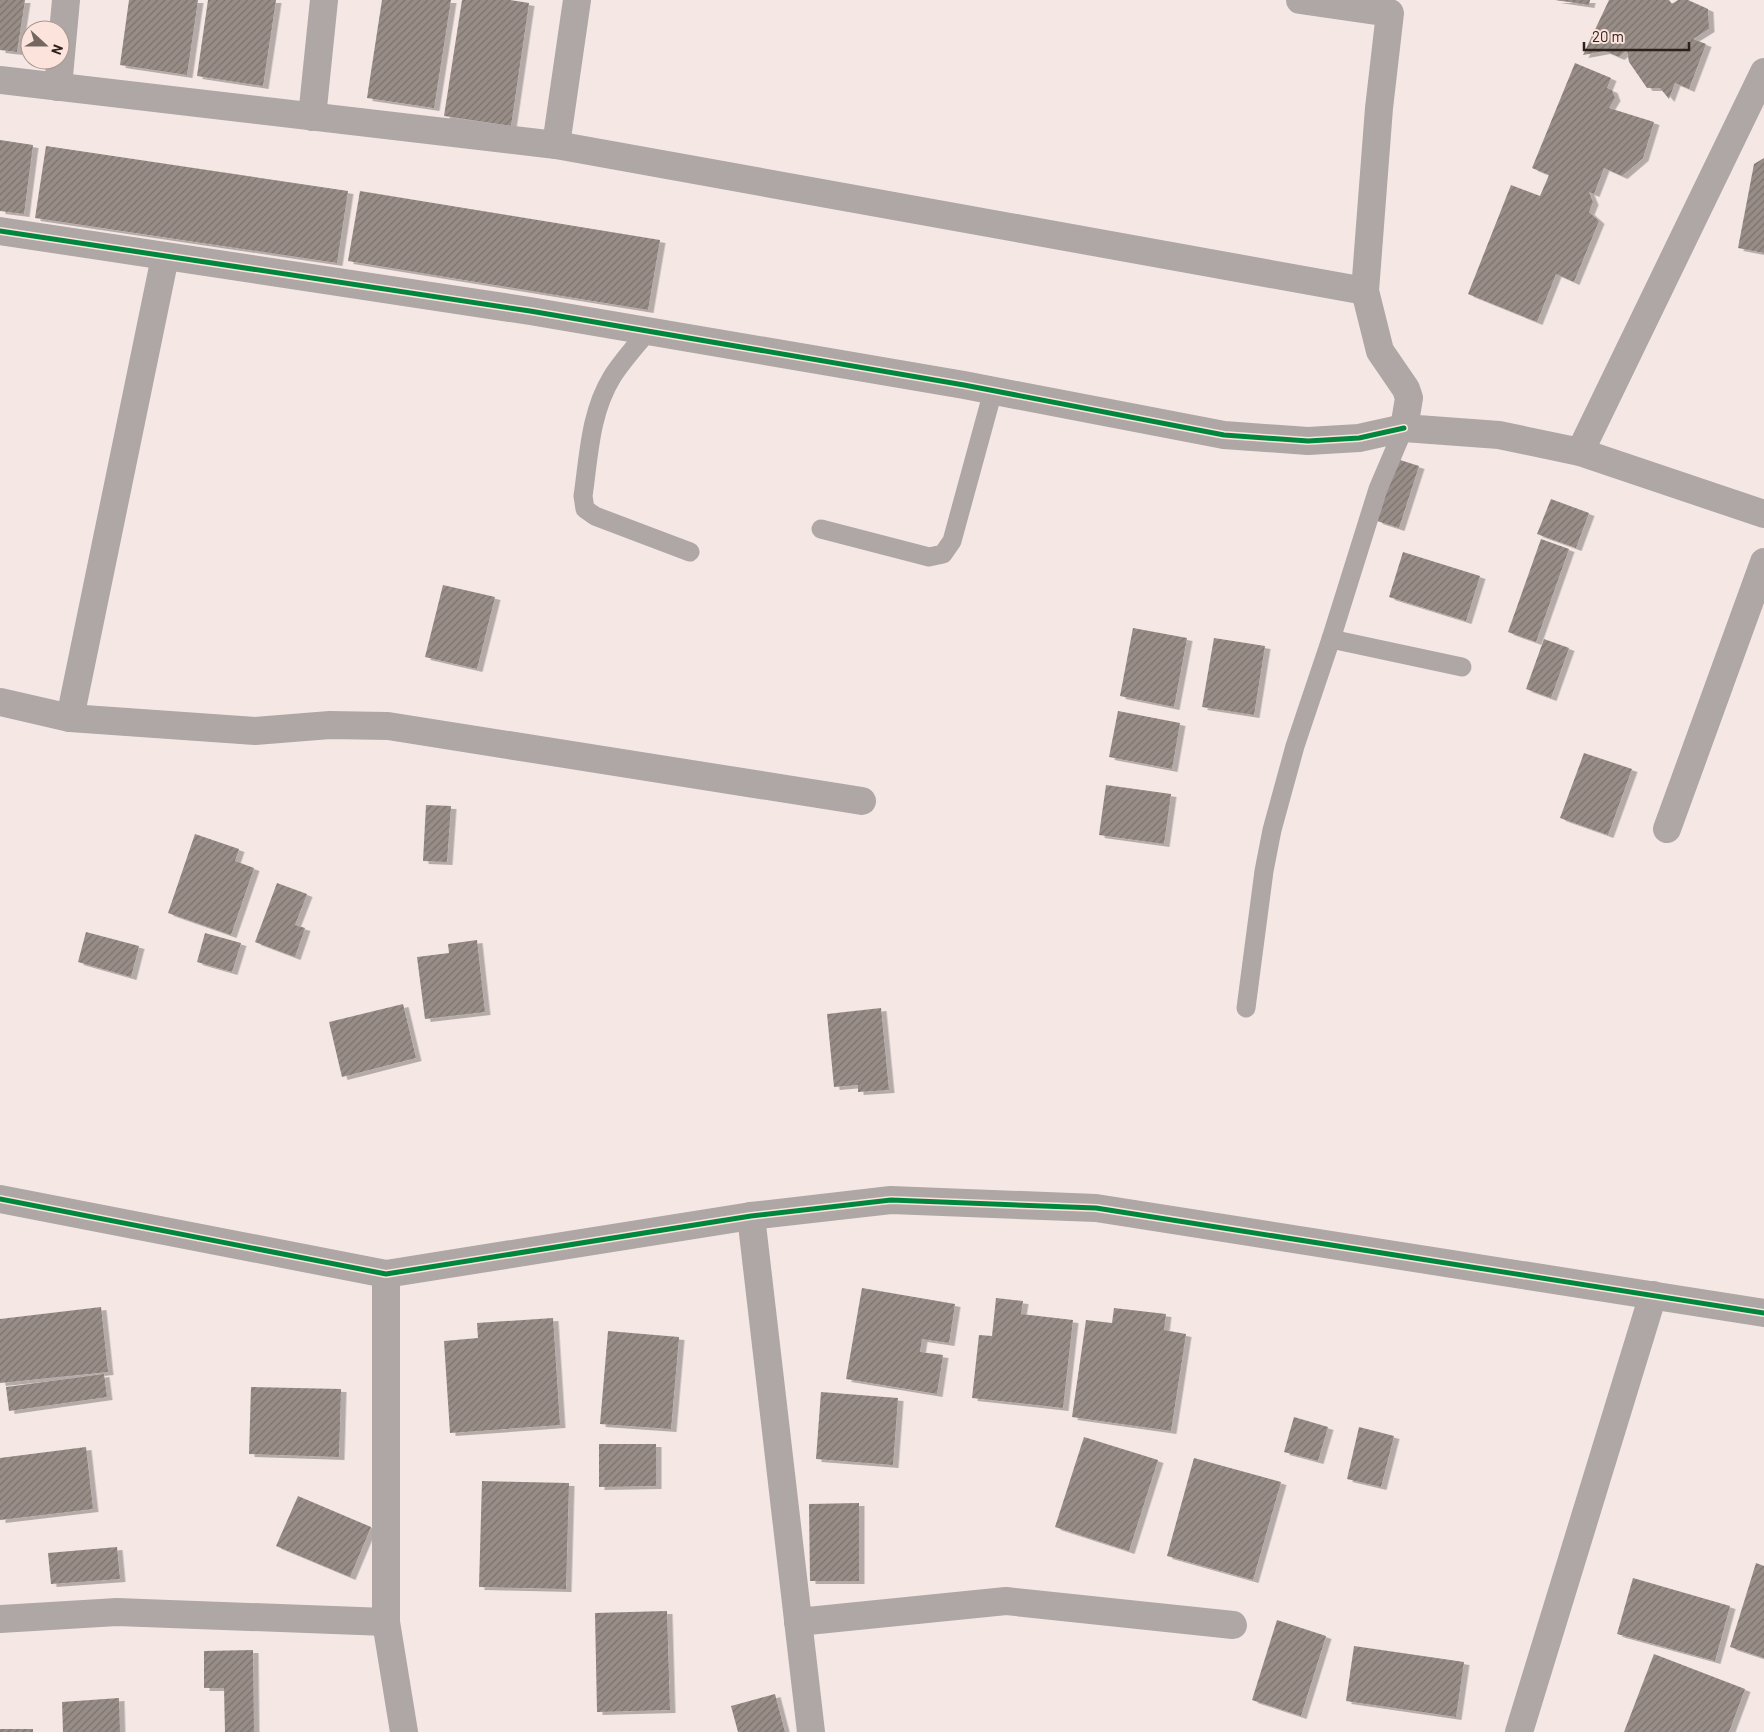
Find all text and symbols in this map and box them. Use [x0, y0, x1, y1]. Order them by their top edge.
north arrow [20, 20, 70, 70]
scale bar [1584, 20, 1689, 52]
text: 20 m [1592, 27, 1624, 45]
text: N [48, 42, 67, 57]

